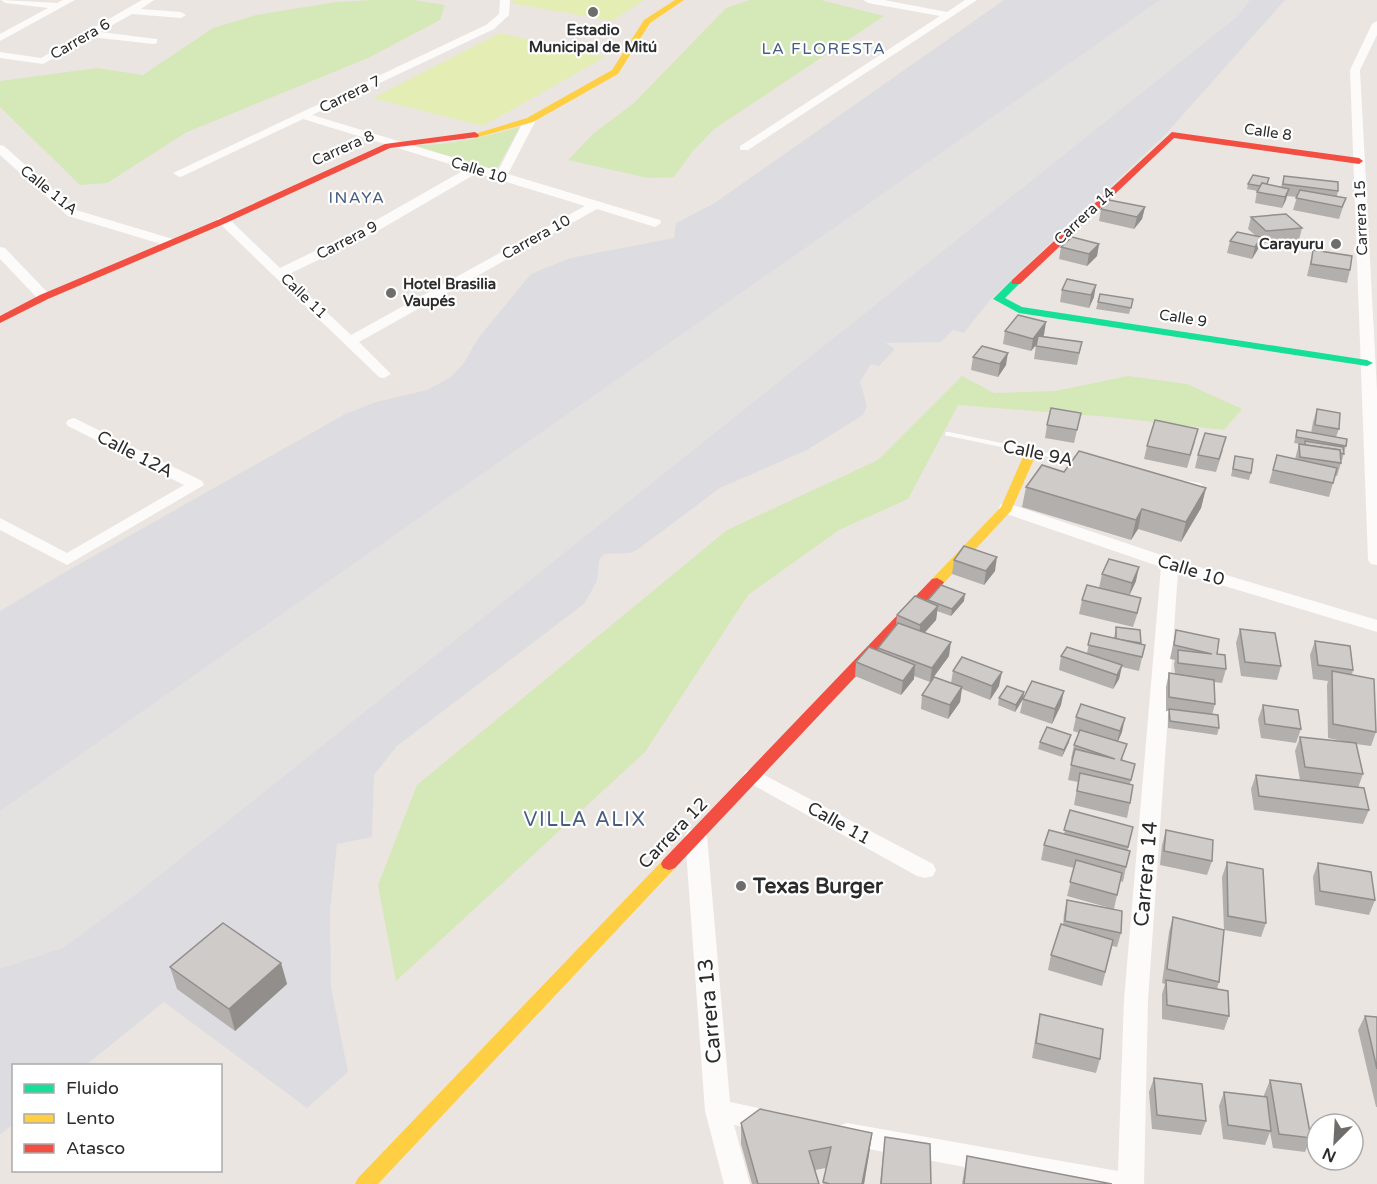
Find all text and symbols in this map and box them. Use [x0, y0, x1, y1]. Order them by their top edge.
marker: Estadio Municipal de Mitú [586, 5, 600, 19]
street label: Carrera 6 [47, 15, 113, 63]
place label: Estadio Municipal de Mitú [529, 21, 657, 57]
district label: LA FLORESTA [762, 39, 886, 59]
street label: Carrera 7 [316, 71, 384, 117]
street label: Calle 8 [1243, 120, 1293, 144]
street label: Carrera 8 [309, 126, 377, 170]
street label: Calle 10 [449, 153, 509, 187]
street label: Calle 11A [17, 161, 81, 219]
street label: Carrera 15 [1351, 180, 1371, 256]
street label: Carrera 14 [1050, 184, 1118, 248]
district label: INAYA [328, 188, 386, 208]
street label: Carrera 10 [499, 211, 573, 263]
street label: Carrera 9 [313, 217, 381, 263]
place label: Carayuru [1259, 235, 1324, 254]
marker: Carayuru [1329, 237, 1343, 251]
street label: Calle 11 [277, 270, 331, 322]
place label: Hotel Brasilia Vaupés [403, 275, 496, 311]
marker: Hotel Brasilia Vaupés [384, 286, 398, 300]
street label: Calle 9 [1158, 305, 1208, 331]
street label: Calle 12A [93, 425, 177, 483]
street label: Calle 9A [1001, 435, 1075, 471]
street label: Calle 10 [1155, 549, 1227, 591]
street label: Carrera 12 [634, 793, 712, 873]
street label: Calle 11 [803, 797, 875, 849]
district label: VILLA ALIX [524, 808, 646, 832]
street label: Carrera 14 [1129, 820, 1163, 928]
place label: Texas Burger [752, 874, 884, 899]
marker: Texas Burger [734, 879, 748, 893]
street label: Carrera 13 [693, 957, 727, 1065]
legend [12, 1064, 222, 1172]
text: Fluido [66, 1077, 119, 1099]
text: Lento [66, 1107, 115, 1129]
north arrow [1305, 1112, 1365, 1172]
text: Atasco [66, 1137, 125, 1159]
text: N [1319, 1143, 1339, 1167]

